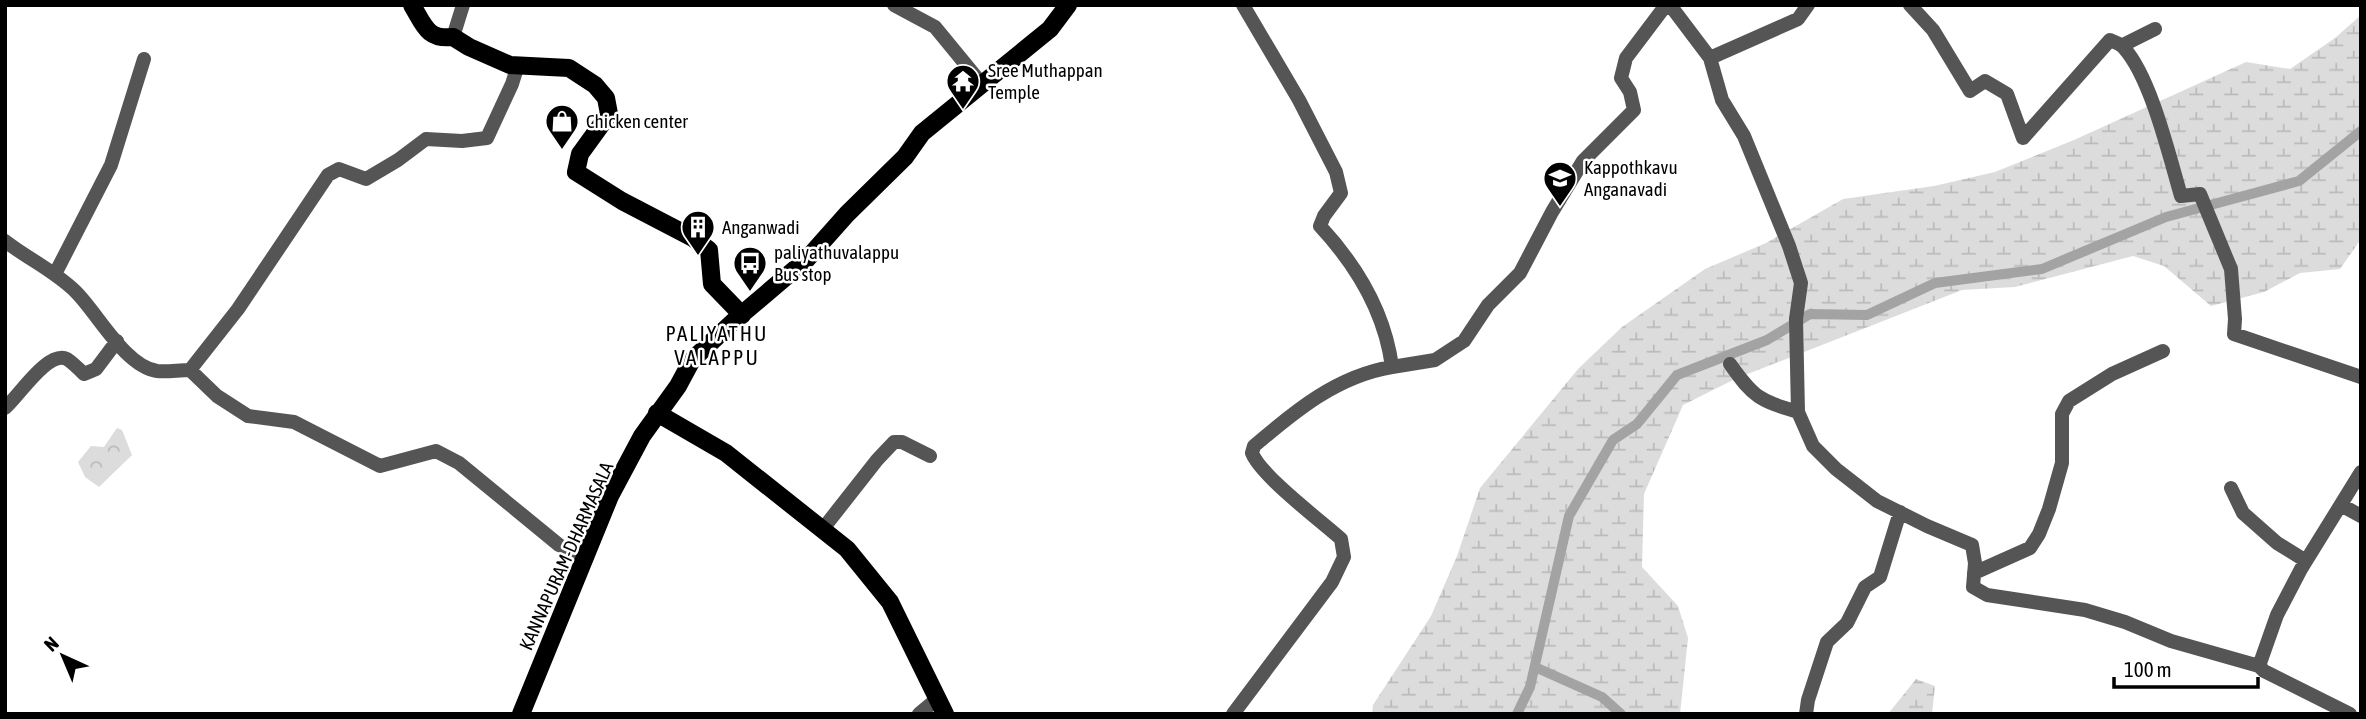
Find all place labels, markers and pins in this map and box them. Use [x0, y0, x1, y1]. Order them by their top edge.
place label: Sree Muthappan Temple [988, 59, 1103, 103]
temple icon: Sree Muthappan Temple [944, 62, 982, 111]
shop icon: Chicken center [543, 102, 581, 151]
place label: Chicken center [586, 110, 688, 132]
place label: Kappothkavu Anganavadi [1584, 156, 1678, 200]
school or university icon: Kappothkavu Anganavadi [1541, 159, 1579, 208]
building icon: Anganwadi [679, 208, 717, 257]
place label: Anganwadi [722, 216, 800, 238]
place label: paliyathuvalappu Bus stop [774, 241, 899, 285]
bus stop icon: paliyathuvalappu Bus stop [731, 244, 769, 293]

